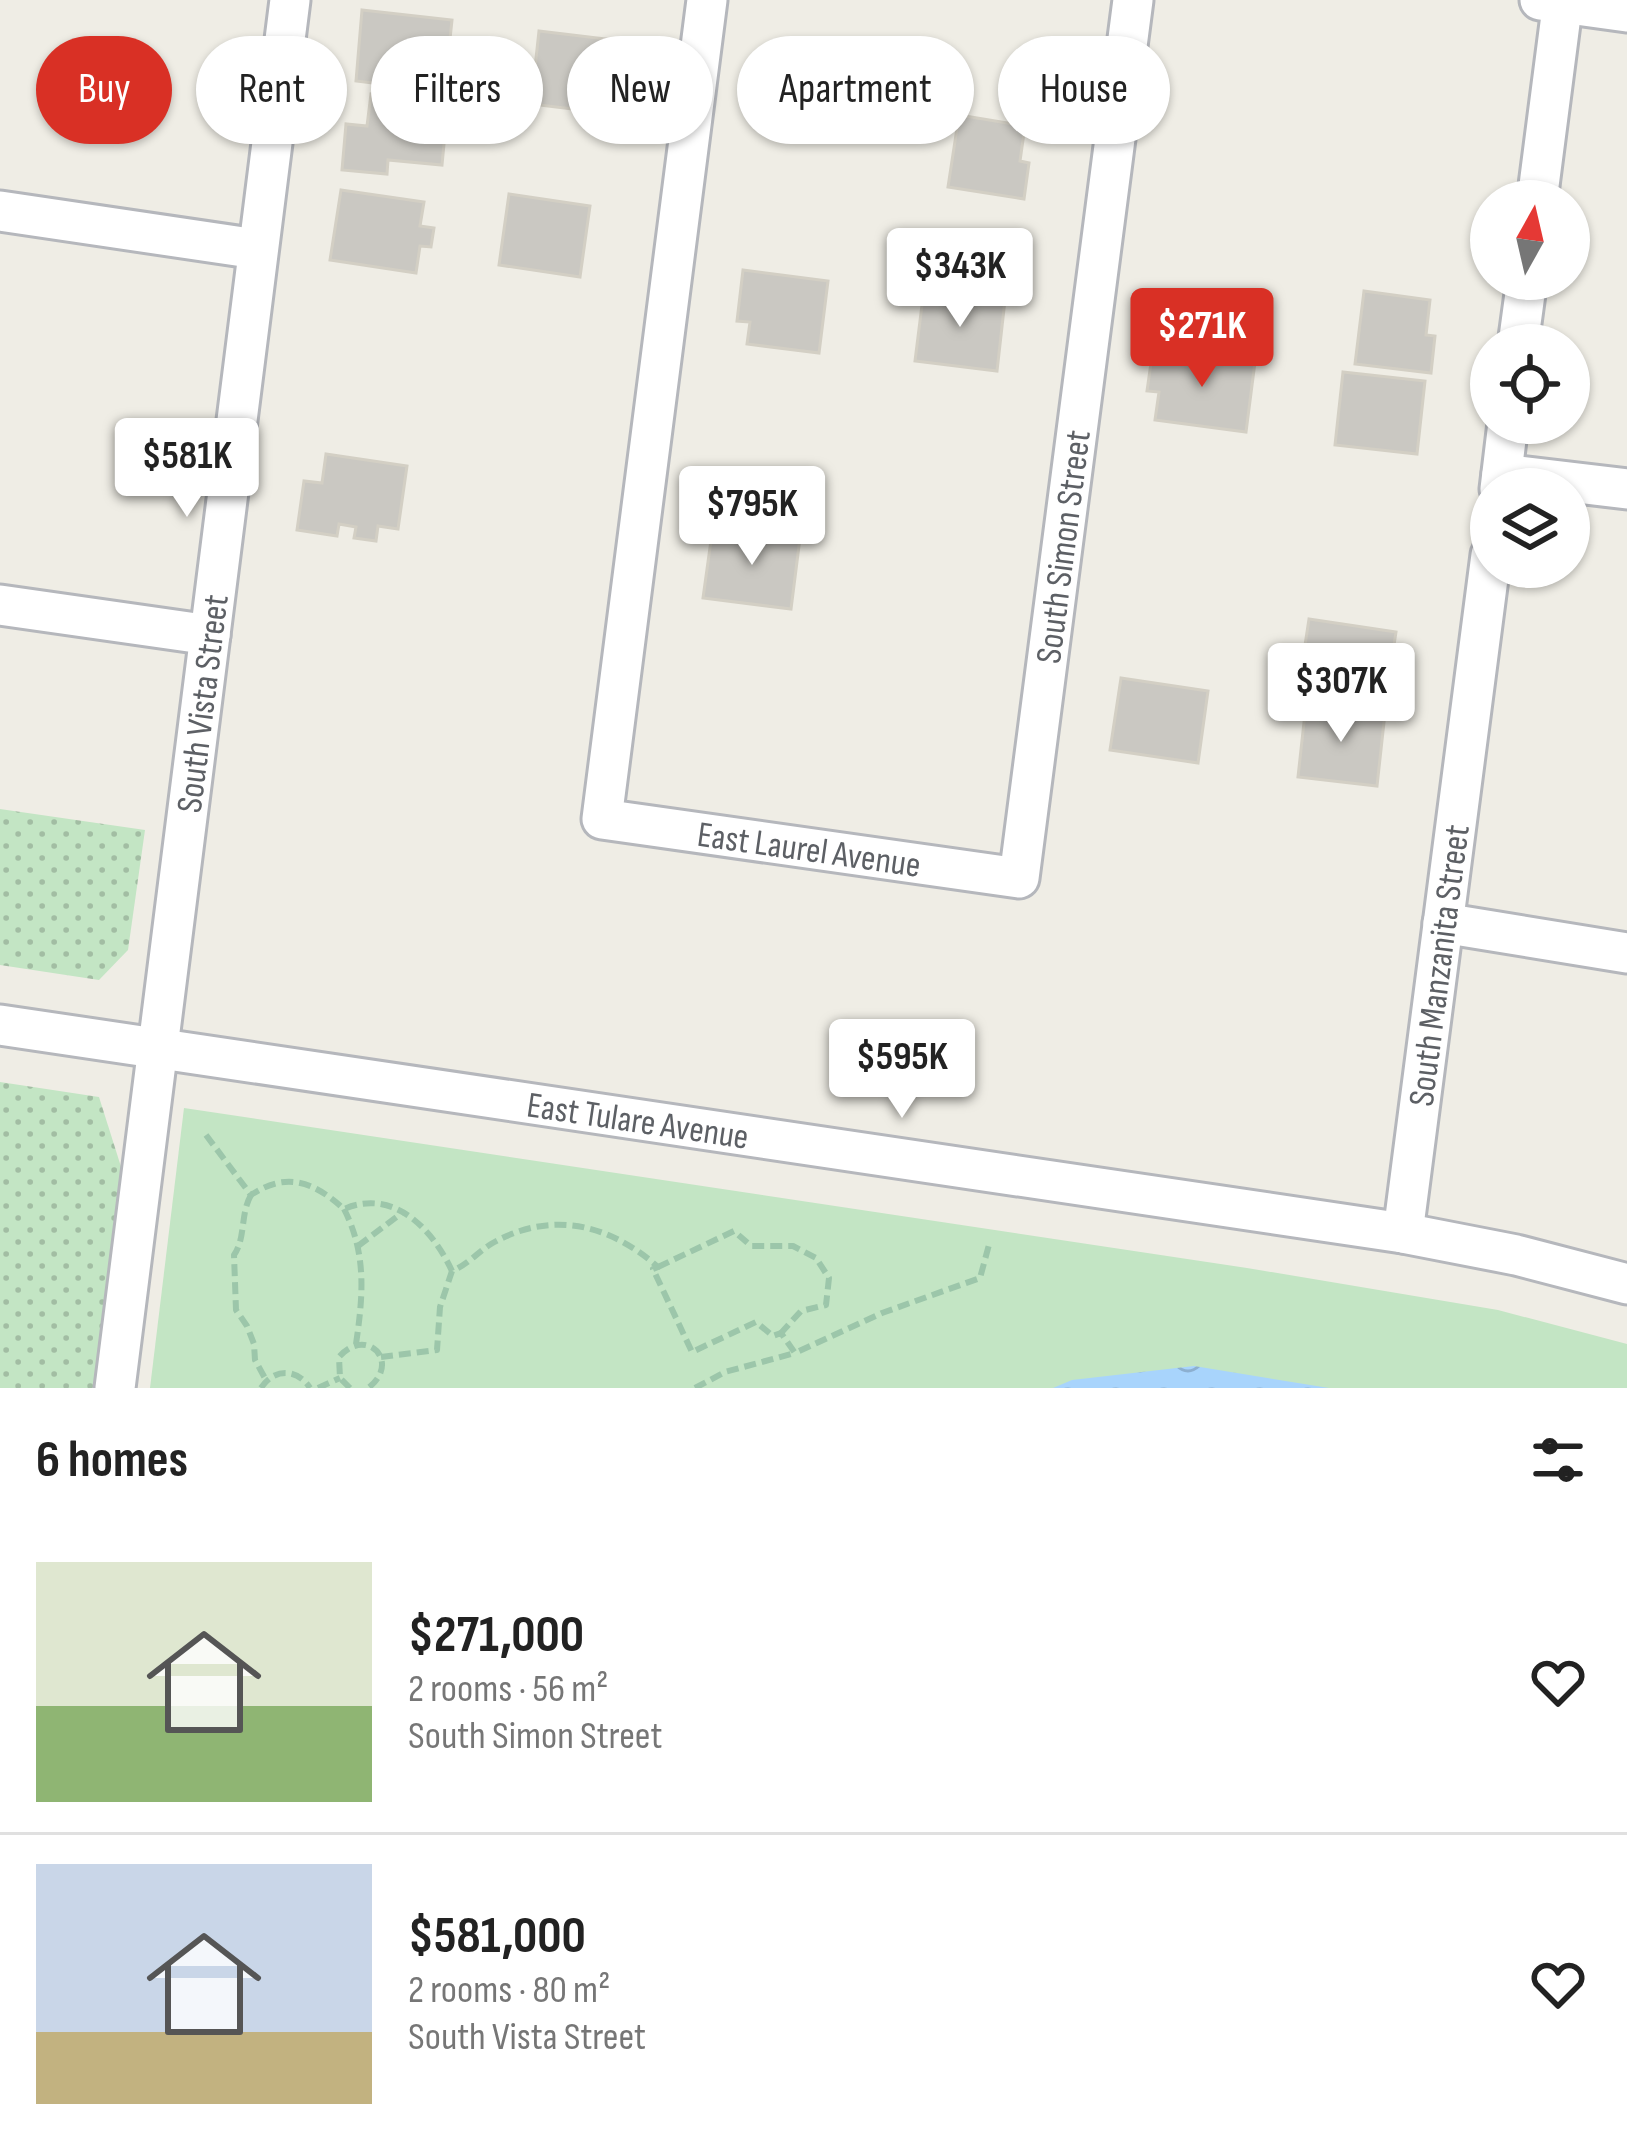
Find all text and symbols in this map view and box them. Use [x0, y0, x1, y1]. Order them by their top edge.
chip: Buy [36, 36, 172, 144]
chip: Rent [196, 36, 347, 144]
chip: Filters [371, 36, 543, 144]
chip: New [567, 36, 713, 144]
chip: Apartment [737, 36, 974, 144]
chip: House [998, 36, 1170, 144]
north arrow [1470, 180, 1590, 300]
map controls [1470, 180, 1590, 588]
pin: $343K [876, 228, 1044, 330]
text: $343K [914, 243, 1006, 290]
pin: $271K [1118, 288, 1286, 390]
text: $271K [1157, 303, 1247, 350]
button: locate [1470, 324, 1590, 444]
pin: $581K [103, 418, 271, 520]
street label: South Simon Street [1028, 428, 1101, 666]
text: $581K [142, 433, 232, 480]
pin: $795K [668, 466, 836, 568]
button: layers [1470, 468, 1590, 588]
text: $795K [706, 481, 798, 528]
street label: South Vista Street [169, 592, 239, 815]
pin: $307K [1257, 643, 1425, 745]
text: $307K [1295, 658, 1387, 705]
street label: East Laurel Avenue [695, 814, 923, 888]
street label: South Manzanita Street [1401, 822, 1480, 1109]
pin: $595K [818, 1019, 986, 1121]
text: $595K [856, 1034, 948, 1081]
street label: East Tulare Avenue [524, 1084, 751, 1160]
icon: filters [1525, 1427, 1591, 1493]
text: 6 homes [36, 1430, 188, 1491]
text: $271,000 [408, 1605, 584, 1666]
icon: home [132, 1610, 276, 1754]
icon: heart [1525, 1649, 1591, 1715]
text: 2 rooms · 56 m² [408, 1666, 609, 1713]
text: South Simon Street [408, 1713, 662, 1760]
text: $581,000 [408, 1906, 586, 1967]
icon: home [132, 1912, 276, 2056]
icon: heart [1525, 1951, 1591, 2017]
text: 2 rooms · 80 m² [408, 1967, 610, 2014]
text: South Vista Street [408, 2014, 646, 2061]

